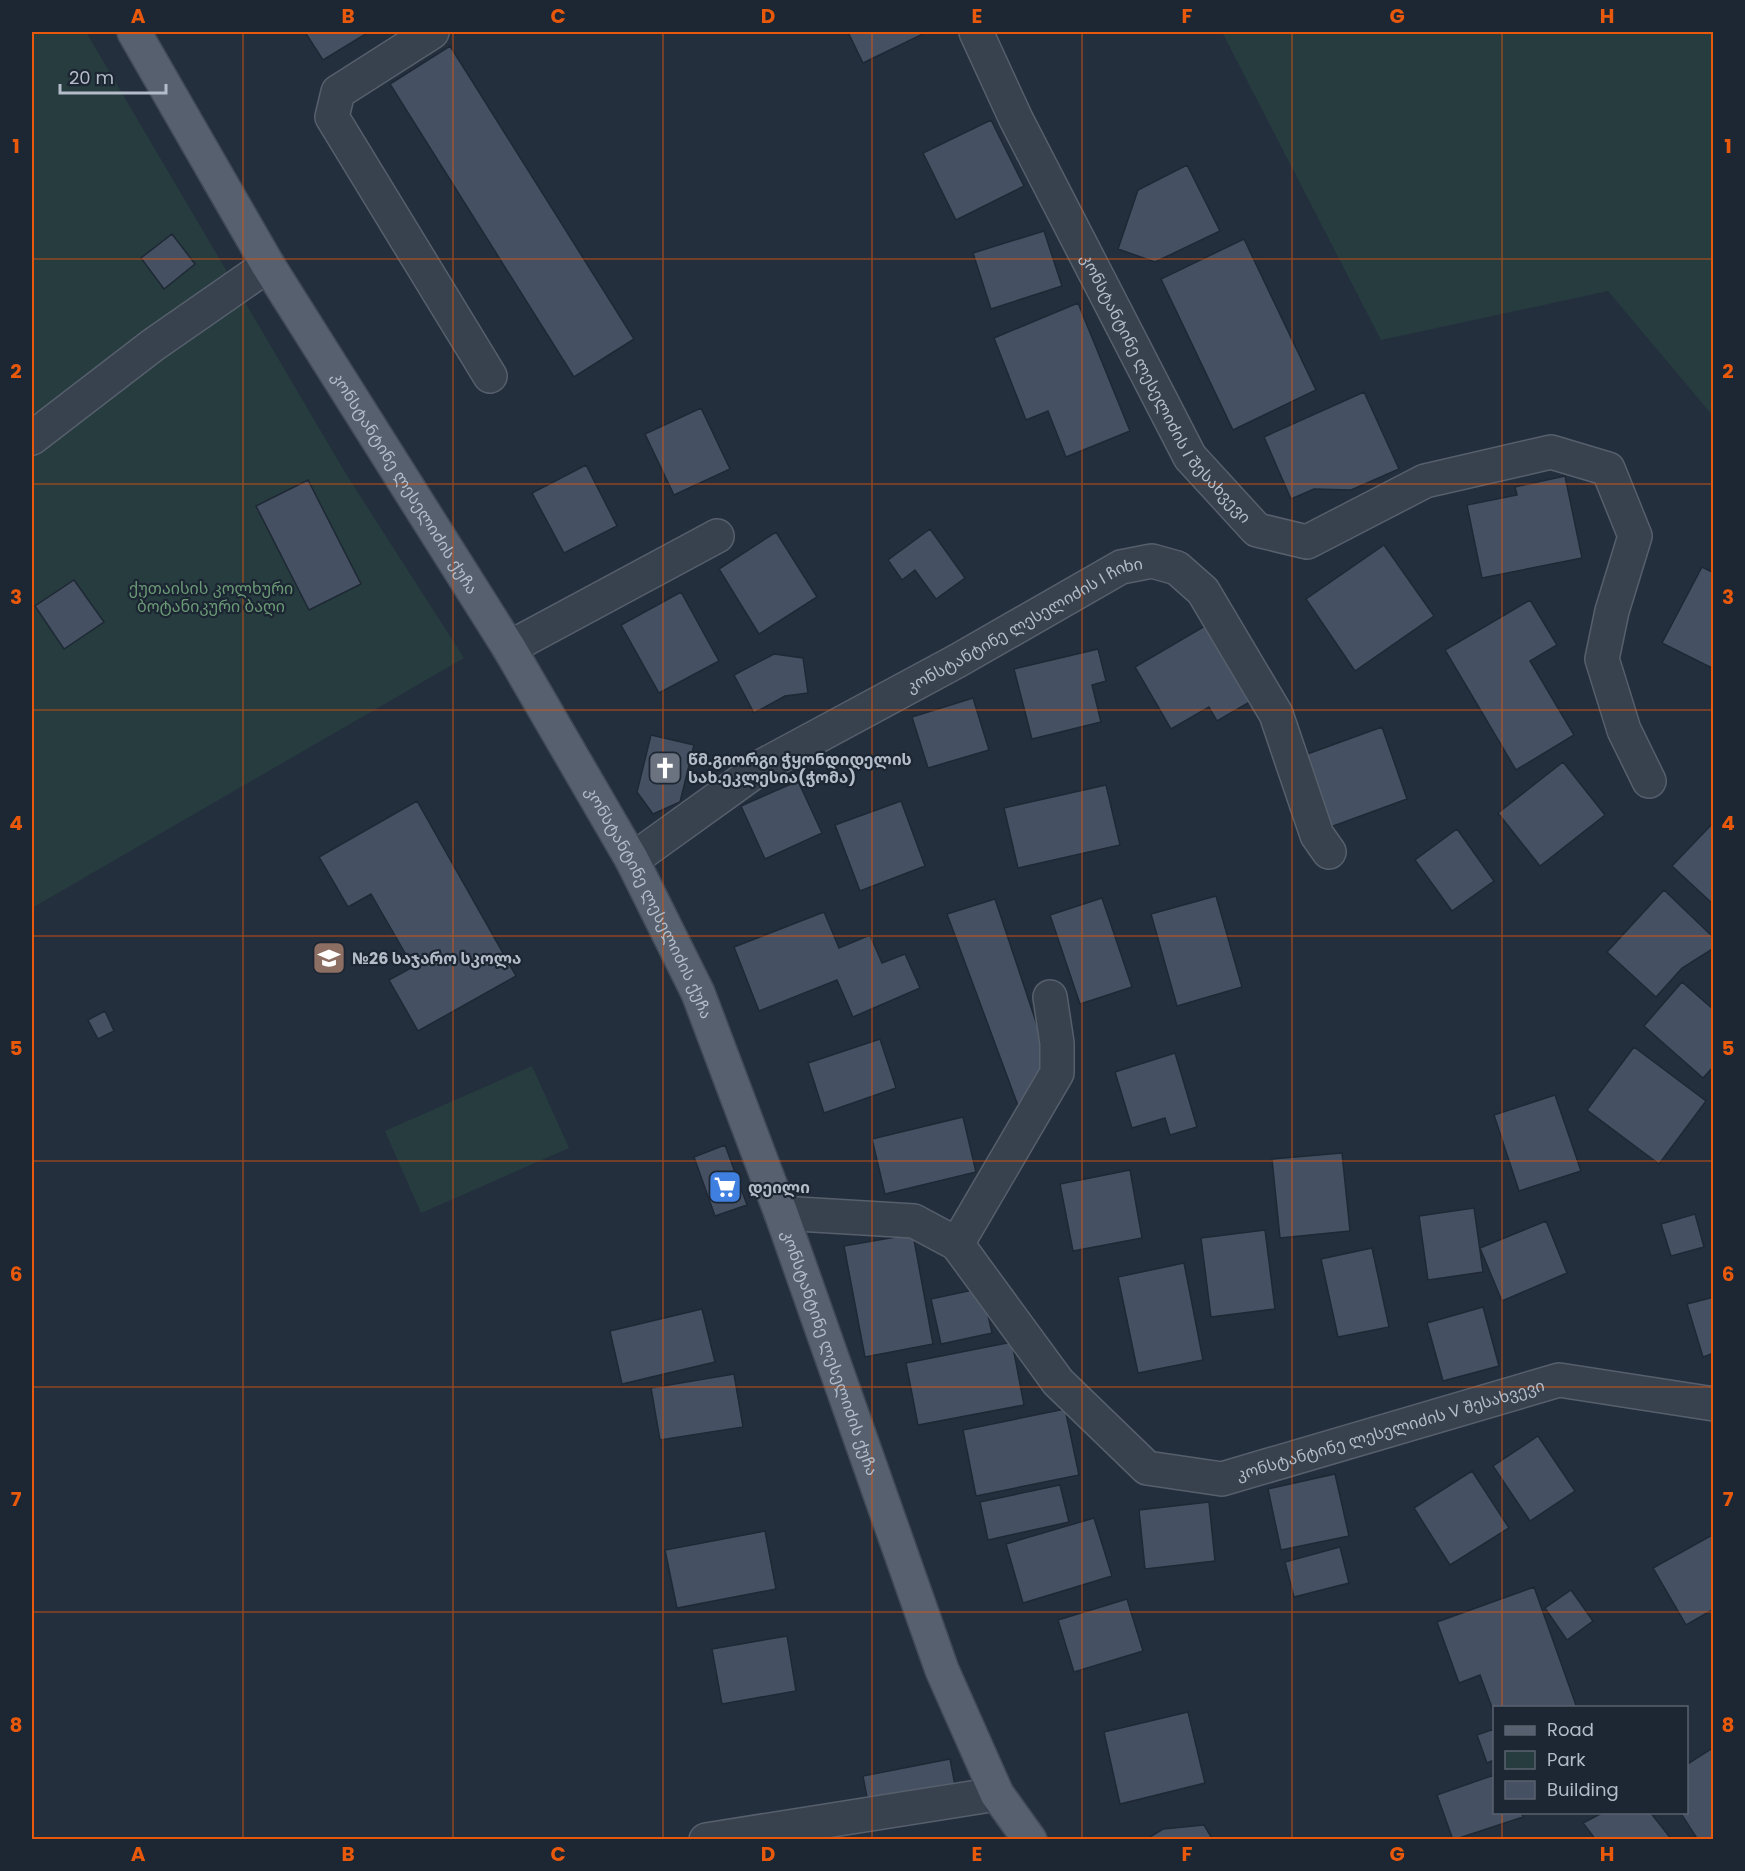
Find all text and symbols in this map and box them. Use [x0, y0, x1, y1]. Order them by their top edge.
text: A [131, 2, 146, 30]
text: B [341, 2, 355, 30]
text: C [550, 2, 566, 30]
text: D [761, 2, 775, 30]
text: E [972, 2, 982, 30]
text: F [1182, 2, 1193, 30]
text: G [1389, 2, 1405, 30]
text: H [1600, 2, 1614, 30]
scale bar [60, 57, 166, 95]
text: 20 m [69, 65, 114, 90]
text: 1 [12, 132, 20, 160]
text: 1 [1724, 132, 1732, 160]
street label: კონსტანტინე ლესელიძის I შესახვევი [1076, 249, 1257, 528]
text: 2 [10, 357, 22, 385]
text: 2 [1722, 357, 1734, 385]
street label: კონსტანტინე ლესელიძის ქუჩა [326, 367, 484, 598]
street label: კონსტანტინე ლესელიძის I ჩიხი [902, 552, 1145, 698]
park label: ქუთაისის კოლხური ბოტანიკური ბაღი [129, 577, 293, 618]
text: 3 [10, 583, 22, 611]
text: 3 [1722, 583, 1734, 611]
place label: წმ.გიორგი ჭყონდიდელის სახ.ეკლესია(ჭომა) [688, 748, 912, 789]
church icon: წმ.გიორგი ჭყონდიდელის სახ.ეკლესია(ჭომა) [647, 750, 683, 786]
street label: კონსტანტინე ლესელიძის ქუჩა [580, 782, 718, 1022]
text: 4 [9, 809, 23, 837]
text: 4 [1721, 809, 1735, 837]
school or university icon: №26 საჯარო სკოლა [311, 940, 347, 976]
place label: №26 საჯარო სკოლა [352, 947, 521, 970]
text: 5 [10, 1034, 23, 1062]
text: 5 [1722, 1034, 1735, 1062]
supermarket icon: დეილი [707, 1169, 743, 1205]
place label: დეილი [748, 1176, 810, 1199]
street label: კონსტანტინე ლესელიძის ქუჩა [776, 1227, 884, 1479]
text: 6 [10, 1260, 22, 1288]
text: 6 [1722, 1260, 1734, 1288]
street label: კონსტანტინე ლესელიძის V შესახვევი [1233, 1373, 1547, 1486]
text: 7 [11, 1485, 22, 1513]
text: 7 [1723, 1485, 1734, 1513]
legend [1493, 1706, 1688, 1814]
text: 8 [10, 1711, 22, 1739]
text: 8 [1722, 1711, 1734, 1739]
text: Road [1547, 1717, 1594, 1742]
text: Park [1547, 1747, 1586, 1772]
text: Building [1547, 1777, 1619, 1802]
text: A [131, 1840, 146, 1868]
text: B [341, 1840, 355, 1868]
text: C [550, 1840, 566, 1868]
text: D [761, 1840, 775, 1868]
text: E [972, 1840, 982, 1868]
text: F [1182, 1840, 1193, 1868]
text: G [1389, 1840, 1405, 1868]
text: H [1600, 1840, 1614, 1868]

